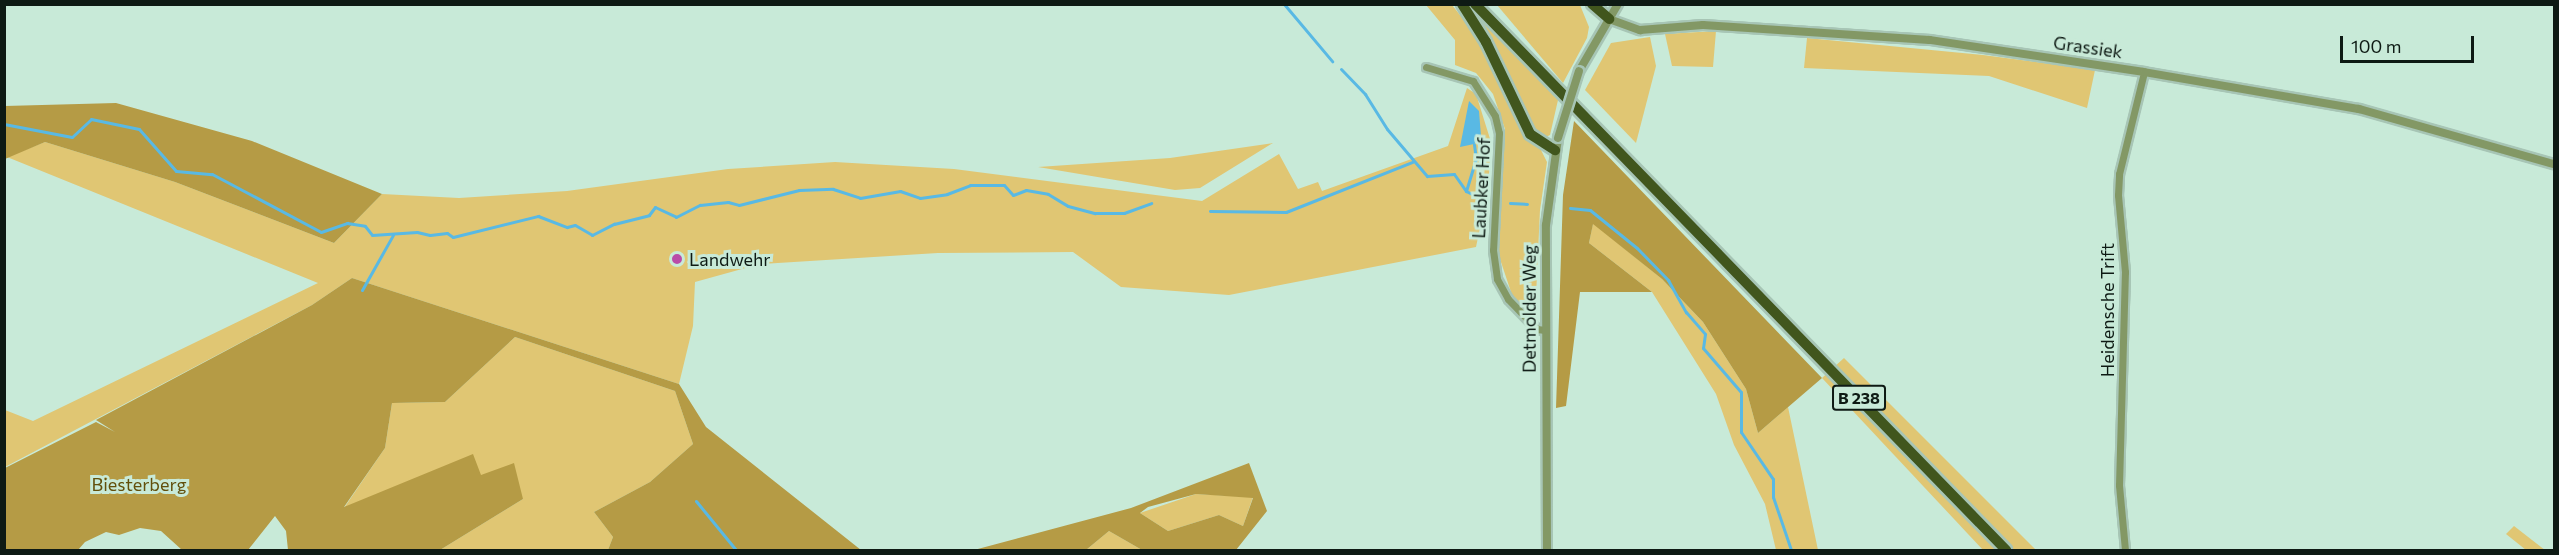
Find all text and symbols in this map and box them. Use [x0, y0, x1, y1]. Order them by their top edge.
scale bar [2343, 24, 2476, 62]
street label: Grassiek [2052, 31, 2124, 63]
text: 100 m [2351, 35, 2401, 57]
street label: Laubker Hof [1468, 137, 1494, 239]
street label: Heidensche Trift [2096, 243, 2118, 377]
street label: Detmolder Weg [1518, 245, 1540, 373]
place label: Landwehr [689, 248, 771, 270]
marker: Landwehr [670, 252, 684, 266]
road number: B 238 [1832, 385, 1886, 411]
park label: Biesterberg [92, 473, 186, 495]

